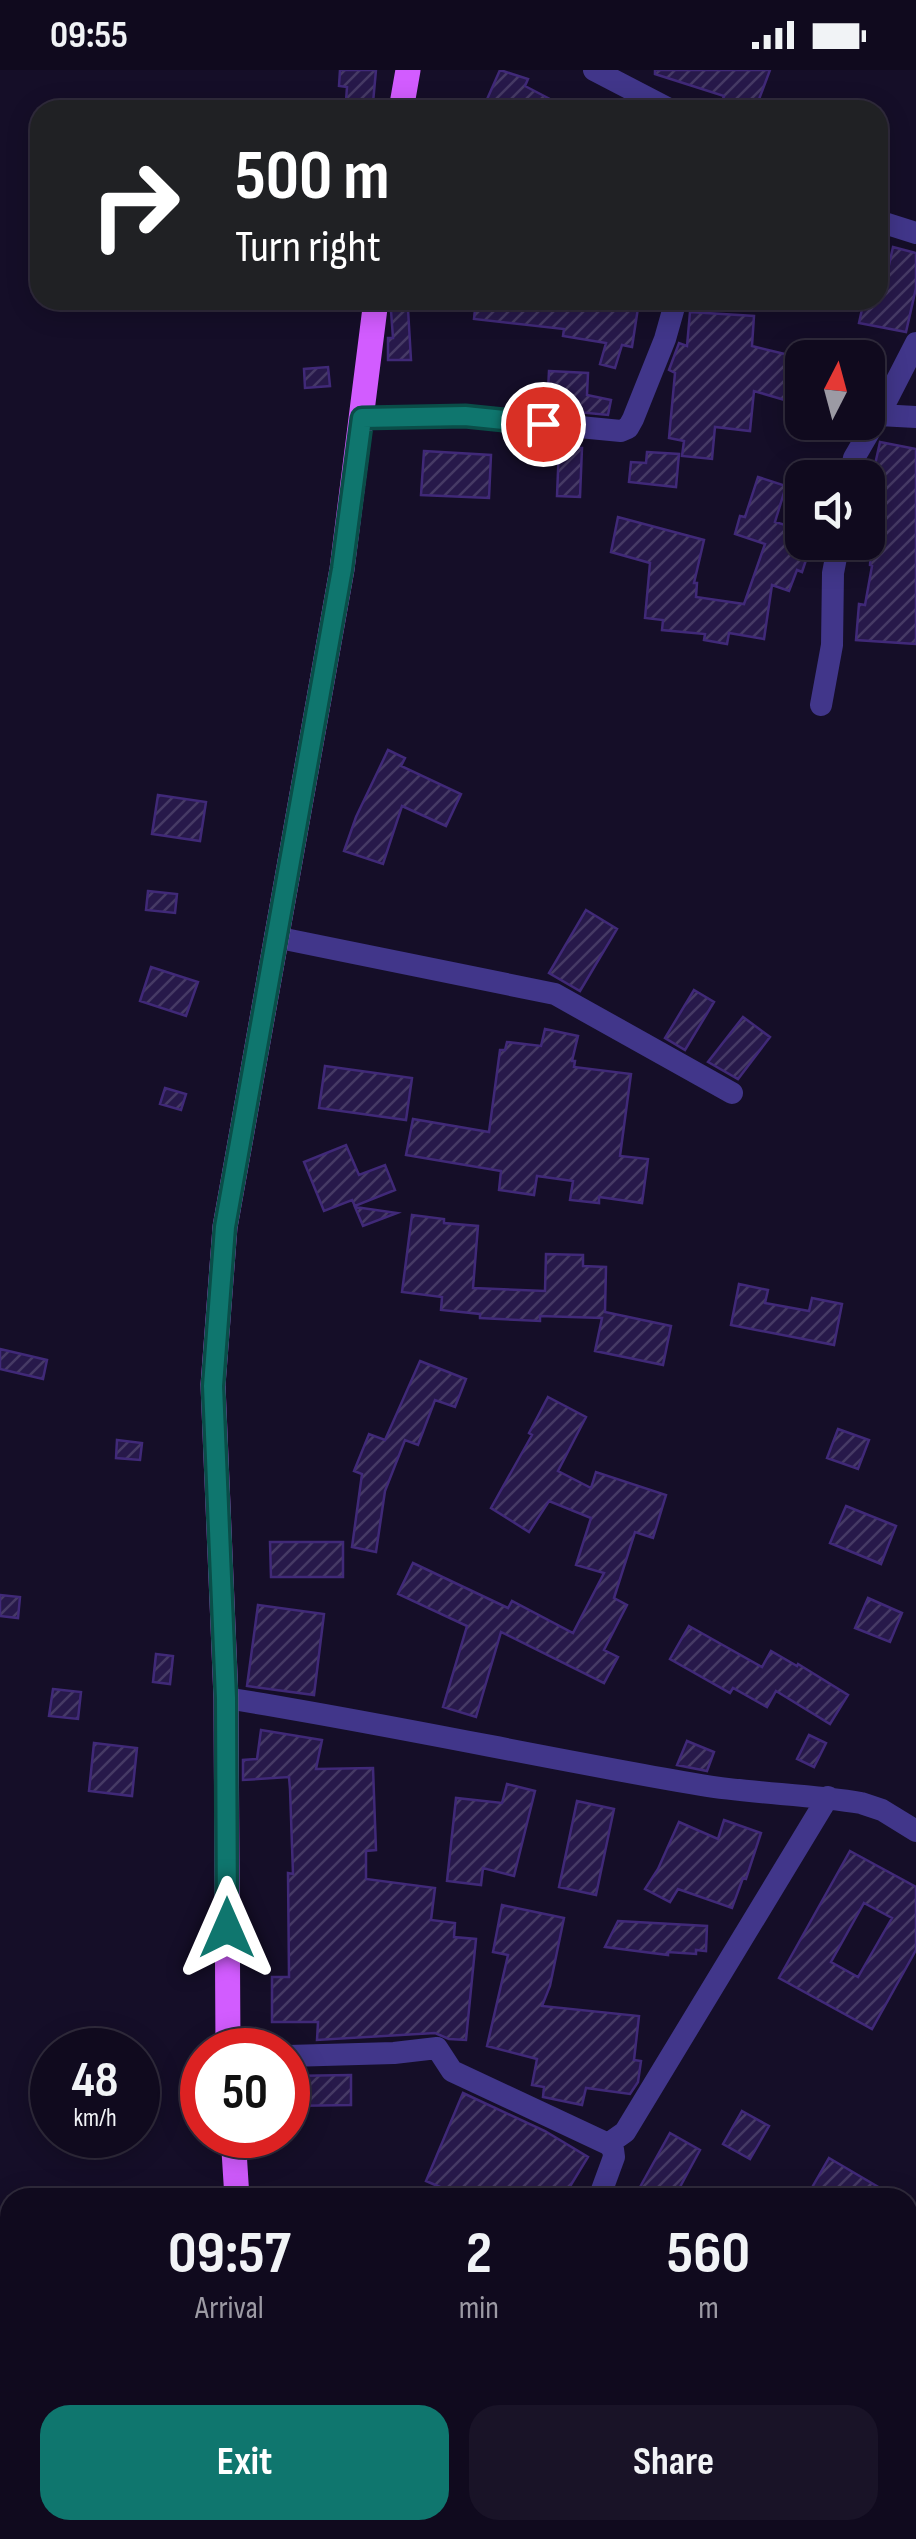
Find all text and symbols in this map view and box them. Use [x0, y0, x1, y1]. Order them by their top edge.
text: 09:55 [50, 13, 128, 58]
text: 500 m [235, 135, 390, 219]
icon: right [70, 140, 200, 270]
text: Turn right [235, 220, 381, 275]
north arrow [785, 340, 885, 440]
map controls [785, 340, 885, 560]
pin [501, 382, 586, 467]
icon: arrive [516, 397, 571, 452]
button: sound [785, 460, 885, 560]
position arrow [175, 1876, 279, 1980]
speed limit sign: 50 [180, 2028, 310, 2158]
text: 48 [72, 2051, 118, 2111]
text: km/h [73, 2103, 117, 2134]
text: 09:57 [168, 2218, 291, 2290]
text: 2 [466, 2218, 492, 2290]
text: 560 [667, 2218, 750, 2290]
text: Arrival [195, 2289, 264, 2328]
text: min [459, 2289, 499, 2328]
text: m [698, 2289, 719, 2328]
button: Exit [40, 2405, 449, 2520]
button: Share [469, 2405, 878, 2520]

